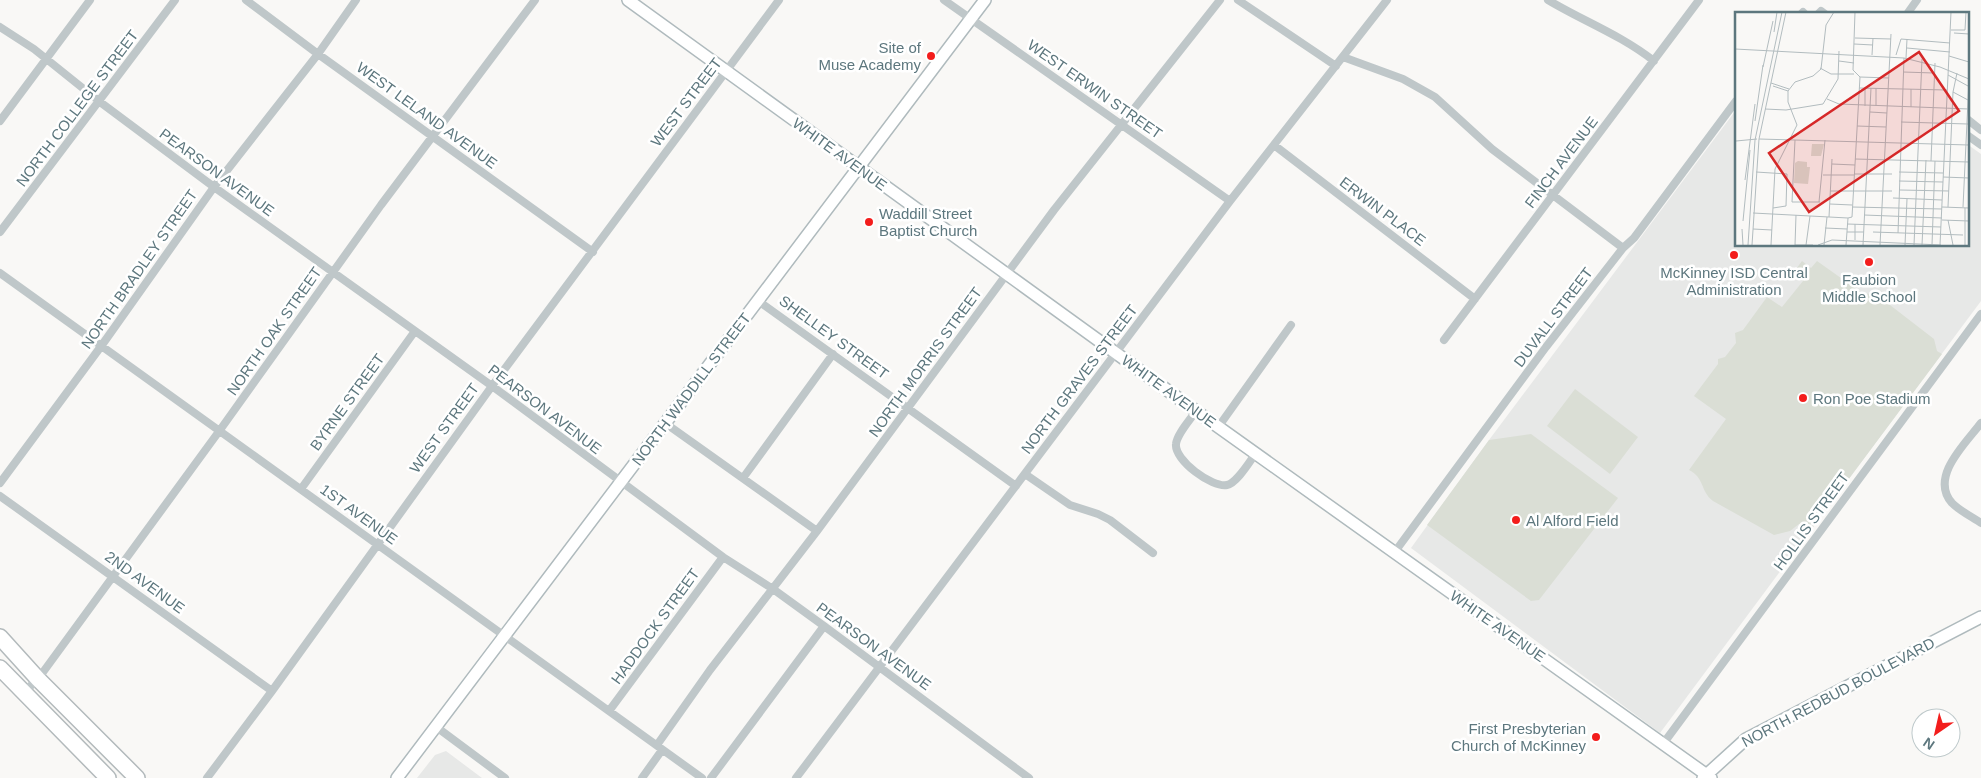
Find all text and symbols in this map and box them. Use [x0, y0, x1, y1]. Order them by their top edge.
inset map [1735, 12, 1968, 246]
street label: NORTH COLLEGE STREET [13, 26, 141, 190]
street label: WEST ERWIN STREET [1024, 36, 1166, 142]
place label: Site of Muse Academy [818, 39, 922, 73]
marker: Site of Muse Academy [925, 50, 937, 62]
street label: WEST STREET [647, 54, 725, 150]
street label: WEST LELAND AVENUE [353, 58, 501, 172]
street label: FINCH AVENUE [1521, 113, 1601, 211]
street label: WHITE AVENUE [790, 114, 890, 194]
street label: PEARSON AVENUE [156, 125, 278, 219]
street label: ERWIN PLACE [1337, 173, 1429, 249]
street label: NORTH BRADLEY STREET [77, 186, 201, 352]
place label: Waddill Street Baptist Church [879, 205, 977, 239]
marker: Waddill Street Baptist Church [863, 216, 875, 228]
marker: McKinney ISD Central Administration [1728, 249, 1740, 261]
marker: Faubion Middle School [1863, 256, 1875, 268]
street label: NORTH OAK STREET [223, 264, 325, 398]
street label: DUVALL STREET [1510, 264, 1596, 370]
place label: McKinney ISD Central Administration [1660, 264, 1808, 298]
place label: Faubion Middle School [1822, 271, 1916, 305]
street label: NORTH MORRIS STREET [865, 284, 985, 440]
street label: SHELLEY STREET [776, 292, 892, 382]
street label: NORTH GRAVES STREET [1017, 301, 1141, 457]
street label: NORTH WADDILL STREET [628, 310, 754, 468]
street label: BYRNE STREET [306, 350, 388, 454]
street label: WHITE AVENUE [1119, 351, 1219, 431]
street label: PEARSON AVENUE [485, 361, 605, 457]
street label: WEST STREET [406, 380, 482, 476]
place label: Ron Poe Stadium [1813, 390, 1931, 407]
marker: Ron Poe Stadium [1797, 392, 1809, 404]
street label: HOLLIS STREET [1770, 469, 1852, 573]
street label: 1ST AVENUE [317, 480, 401, 548]
place label: Al Alford Field [1526, 512, 1619, 529]
marker: Al Alford Field [1510, 514, 1522, 526]
street label: 2ND AVENUE [102, 548, 188, 616]
street label: HADDOCK STREET [607, 565, 703, 687]
street label: WHITE AVENUE [1447, 587, 1549, 665]
street label: PEARSON AVENUE [813, 599, 935, 693]
street label: NORTH REDBUD BOULEVARD [1738, 633, 1938, 751]
north arrow [1911, 708, 1961, 758]
place label: First Presbyterian Church of McKinney [1451, 720, 1586, 754]
marker: First Presbyterian Church of McKinney [1590, 731, 1602, 743]

